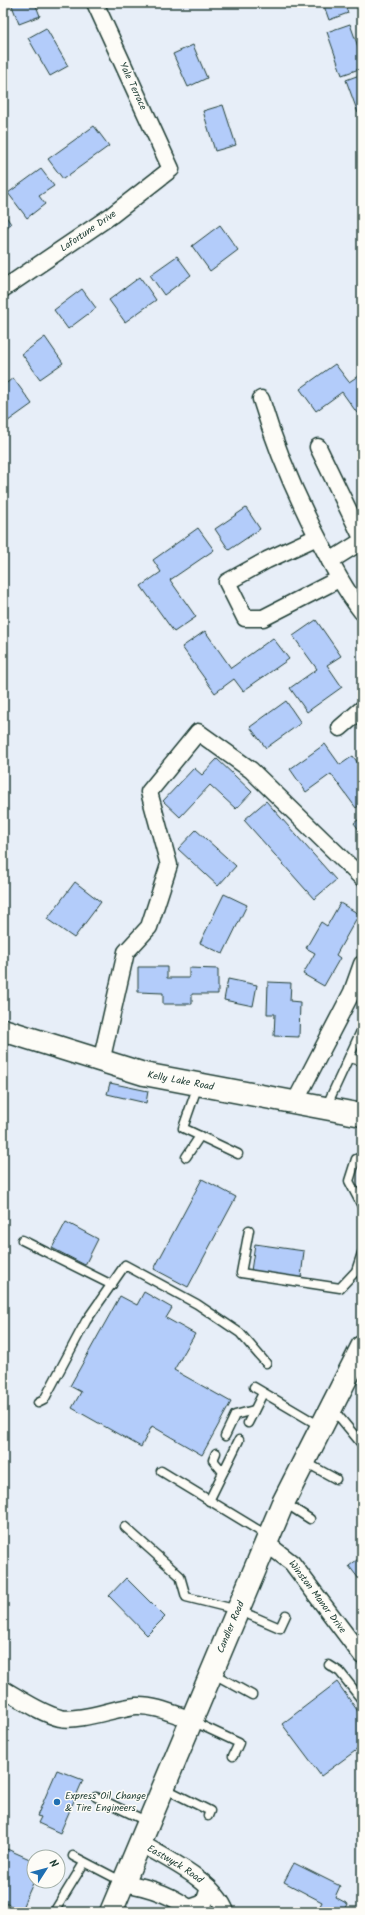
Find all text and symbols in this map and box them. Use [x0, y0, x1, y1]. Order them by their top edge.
street label: Yale Terrace [115, 59, 151, 113]
street label: Lafortune Drive [57, 206, 120, 256]
street label: Kelly Lake Road [146, 1067, 216, 1095]
street label: Winston Manor Drive [284, 1557, 351, 1637]
street label: Candler Road [213, 1598, 249, 1656]
place label: Express Oil Change & Tire Engineers [65, 1788, 146, 1816]
marker: Express Oil Change & Tire Engineers [52, 1797, 62, 1807]
street label: Eastwyck Road [144, 1841, 207, 1888]
north arrow [26, 1849, 66, 1889]
text: N [44, 1856, 63, 1872]

